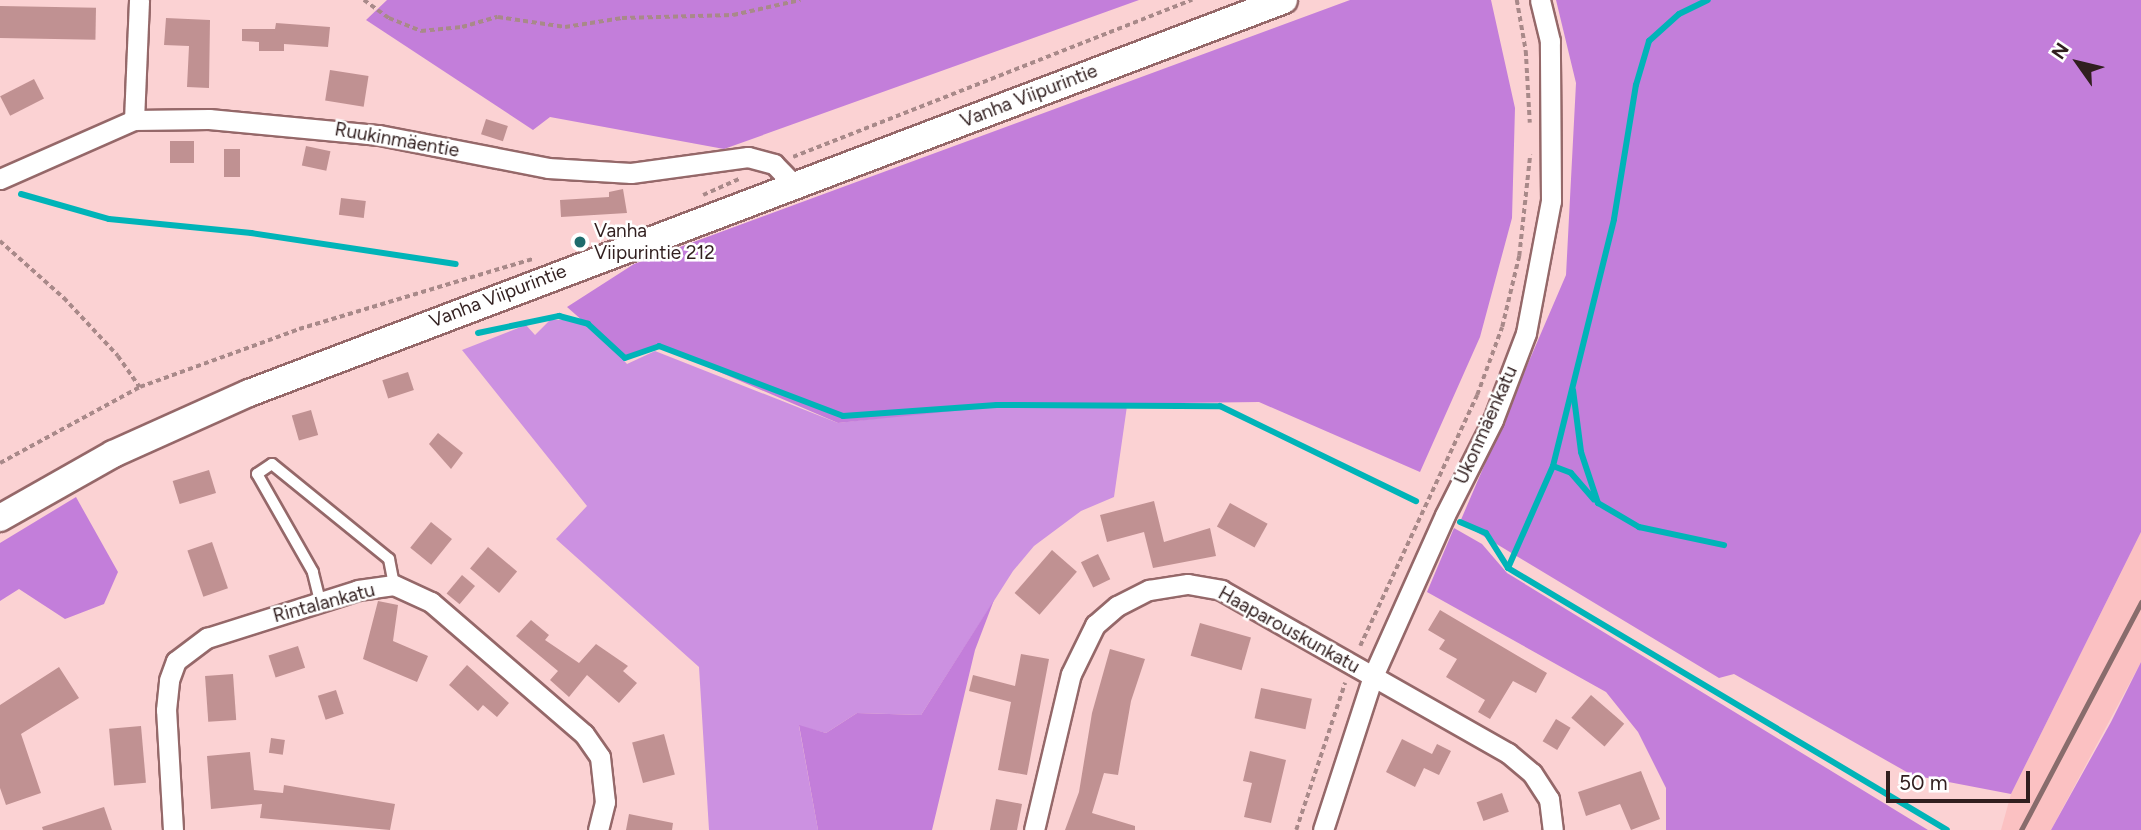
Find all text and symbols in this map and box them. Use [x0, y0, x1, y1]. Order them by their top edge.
north arrow [2043, 28, 2113, 98]
text: N [2047, 38, 2074, 63]
street label: Vanha Viipurintie [957, 59, 1101, 133]
street label: Ruukinmäentie [333, 118, 461, 162]
place label: Vanha Viipurintie 212 [594, 220, 715, 264]
marker: Vanha Viipurintie 212 [572, 234, 588, 250]
street label: Vanha Viipurintie [426, 259, 570, 333]
street label: Ukonmäenkatu [1450, 362, 1522, 488]
street label: Rintalankatu [270, 578, 378, 628]
street label: Haaparouskunkatu [1214, 582, 1364, 678]
scale bar [1889, 756, 2032, 800]
text: 50 m [1899, 770, 1948, 795]

